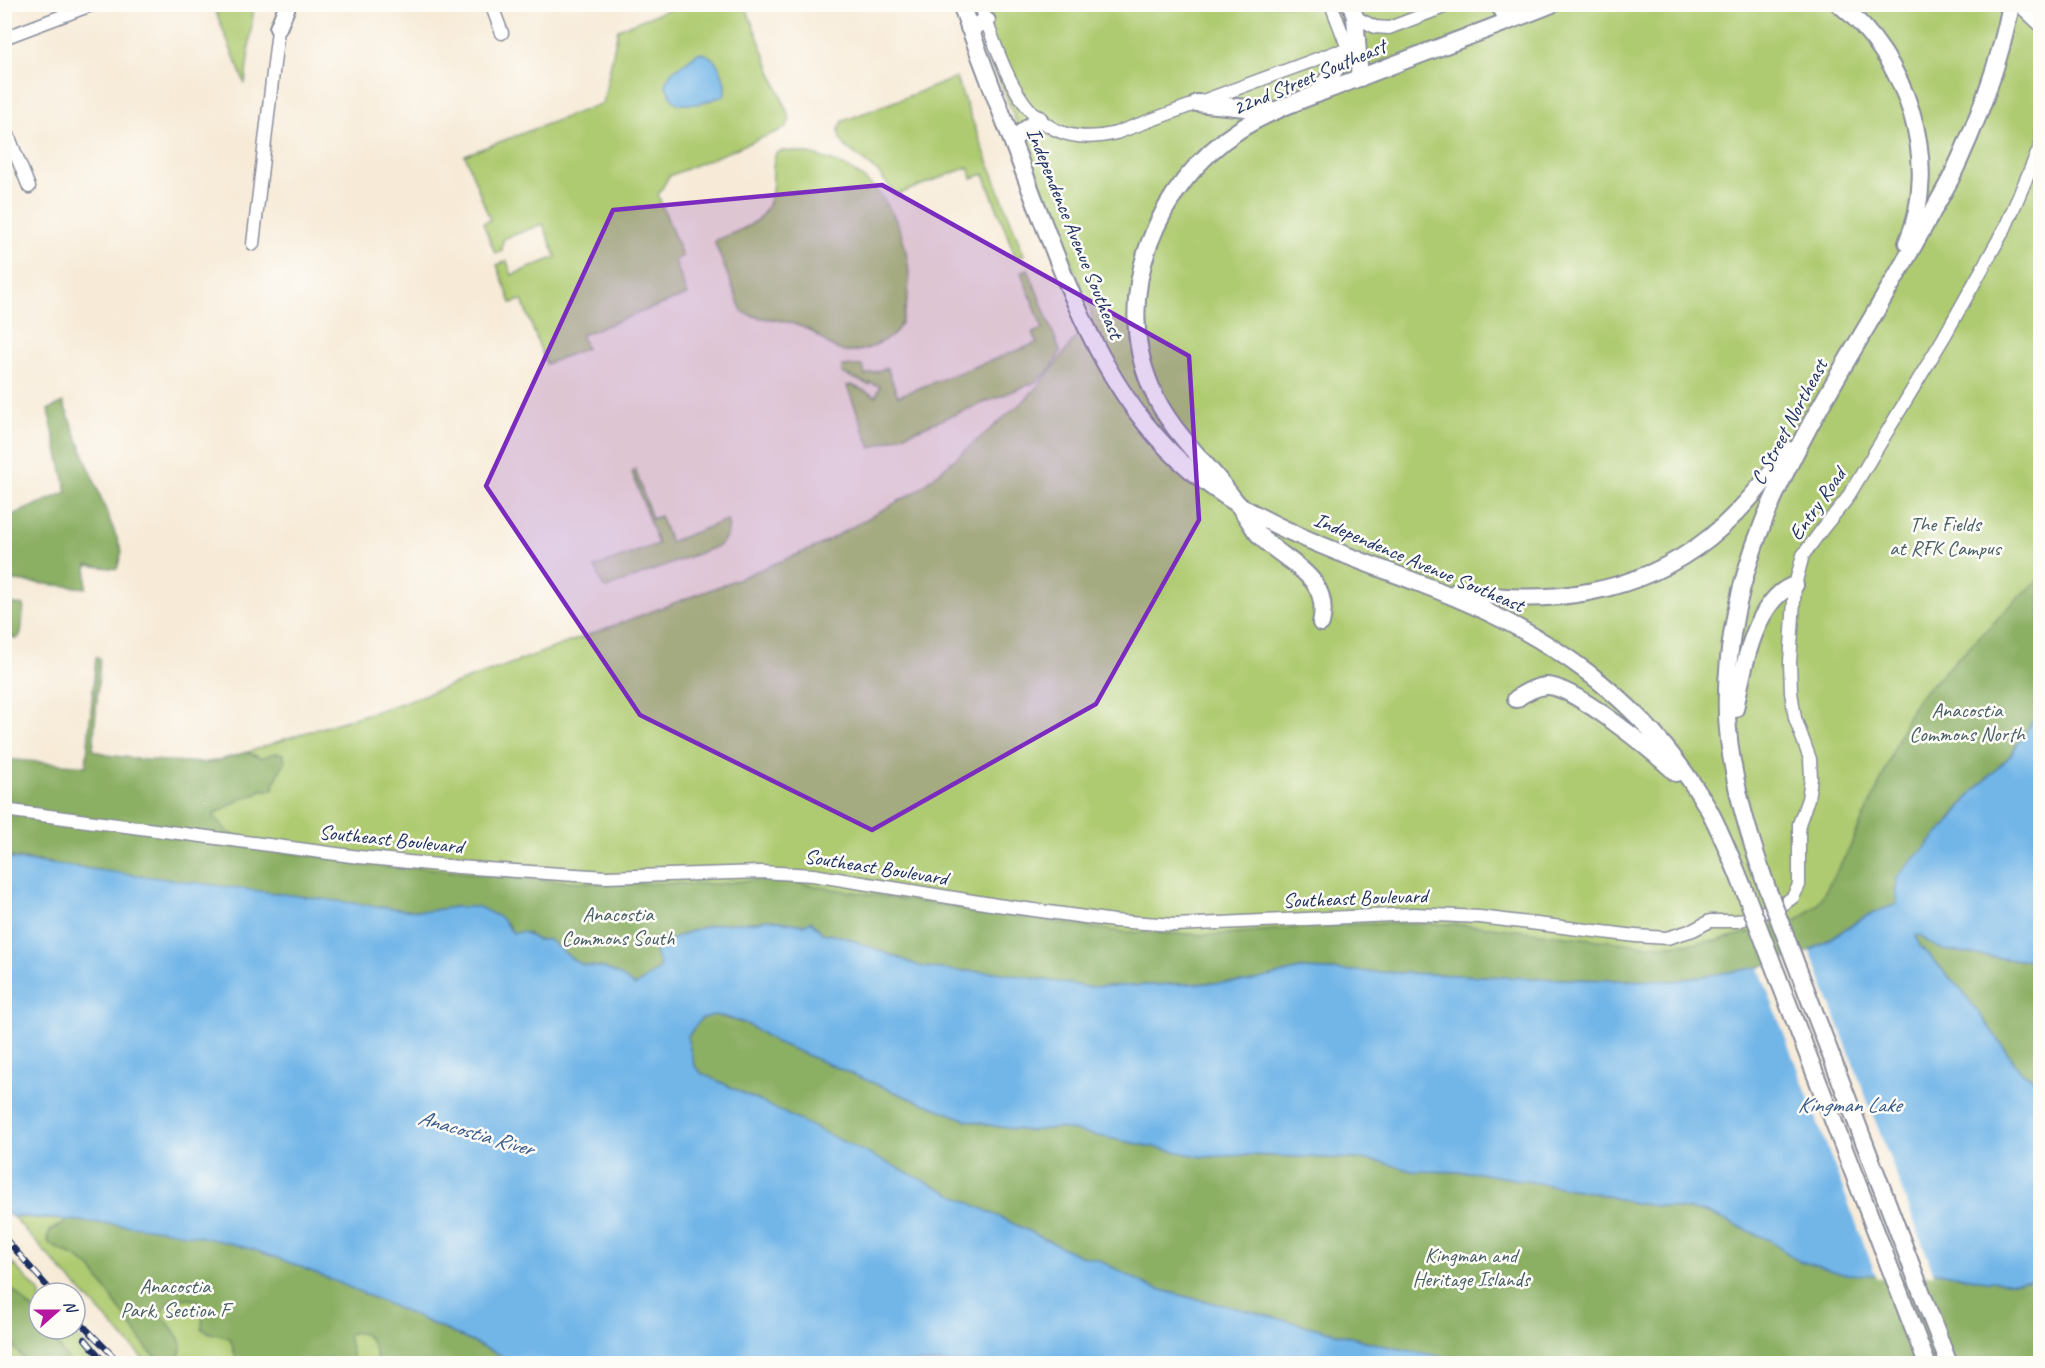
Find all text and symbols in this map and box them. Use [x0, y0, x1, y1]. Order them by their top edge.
street label: 22nd Street Southeast [1229, 32, 1392, 121]
street label: Independence Avenue Southeast [1021, 124, 1130, 344]
street label: C Street Northeast [1745, 353, 1834, 489]
street label: Entry Road [1783, 460, 1853, 545]
street label: Independence Avenue Southeast [1310, 506, 1530, 619]
park label: The Fields at RFK Campus [1889, 511, 2003, 561]
park label: Anacostia Commons North [1909, 697, 2026, 747]
street label: Southeast Boulevard [318, 819, 468, 860]
street label: Southeast Boulevard [803, 843, 953, 892]
street label: Southeast Boulevard [1282, 882, 1431, 914]
park label: Anacostia Commons South [562, 901, 675, 951]
water label: Kingman Lake [1798, 1091, 1904, 1119]
water label: Anacostia River [415, 1103, 540, 1164]
park label: Kingman and Heritage Islands [1412, 1242, 1531, 1292]
park label: Anacostia Park, Section F [121, 1273, 234, 1323]
north arrow [27, 1281, 87, 1341]
text: N [59, 1298, 82, 1317]

